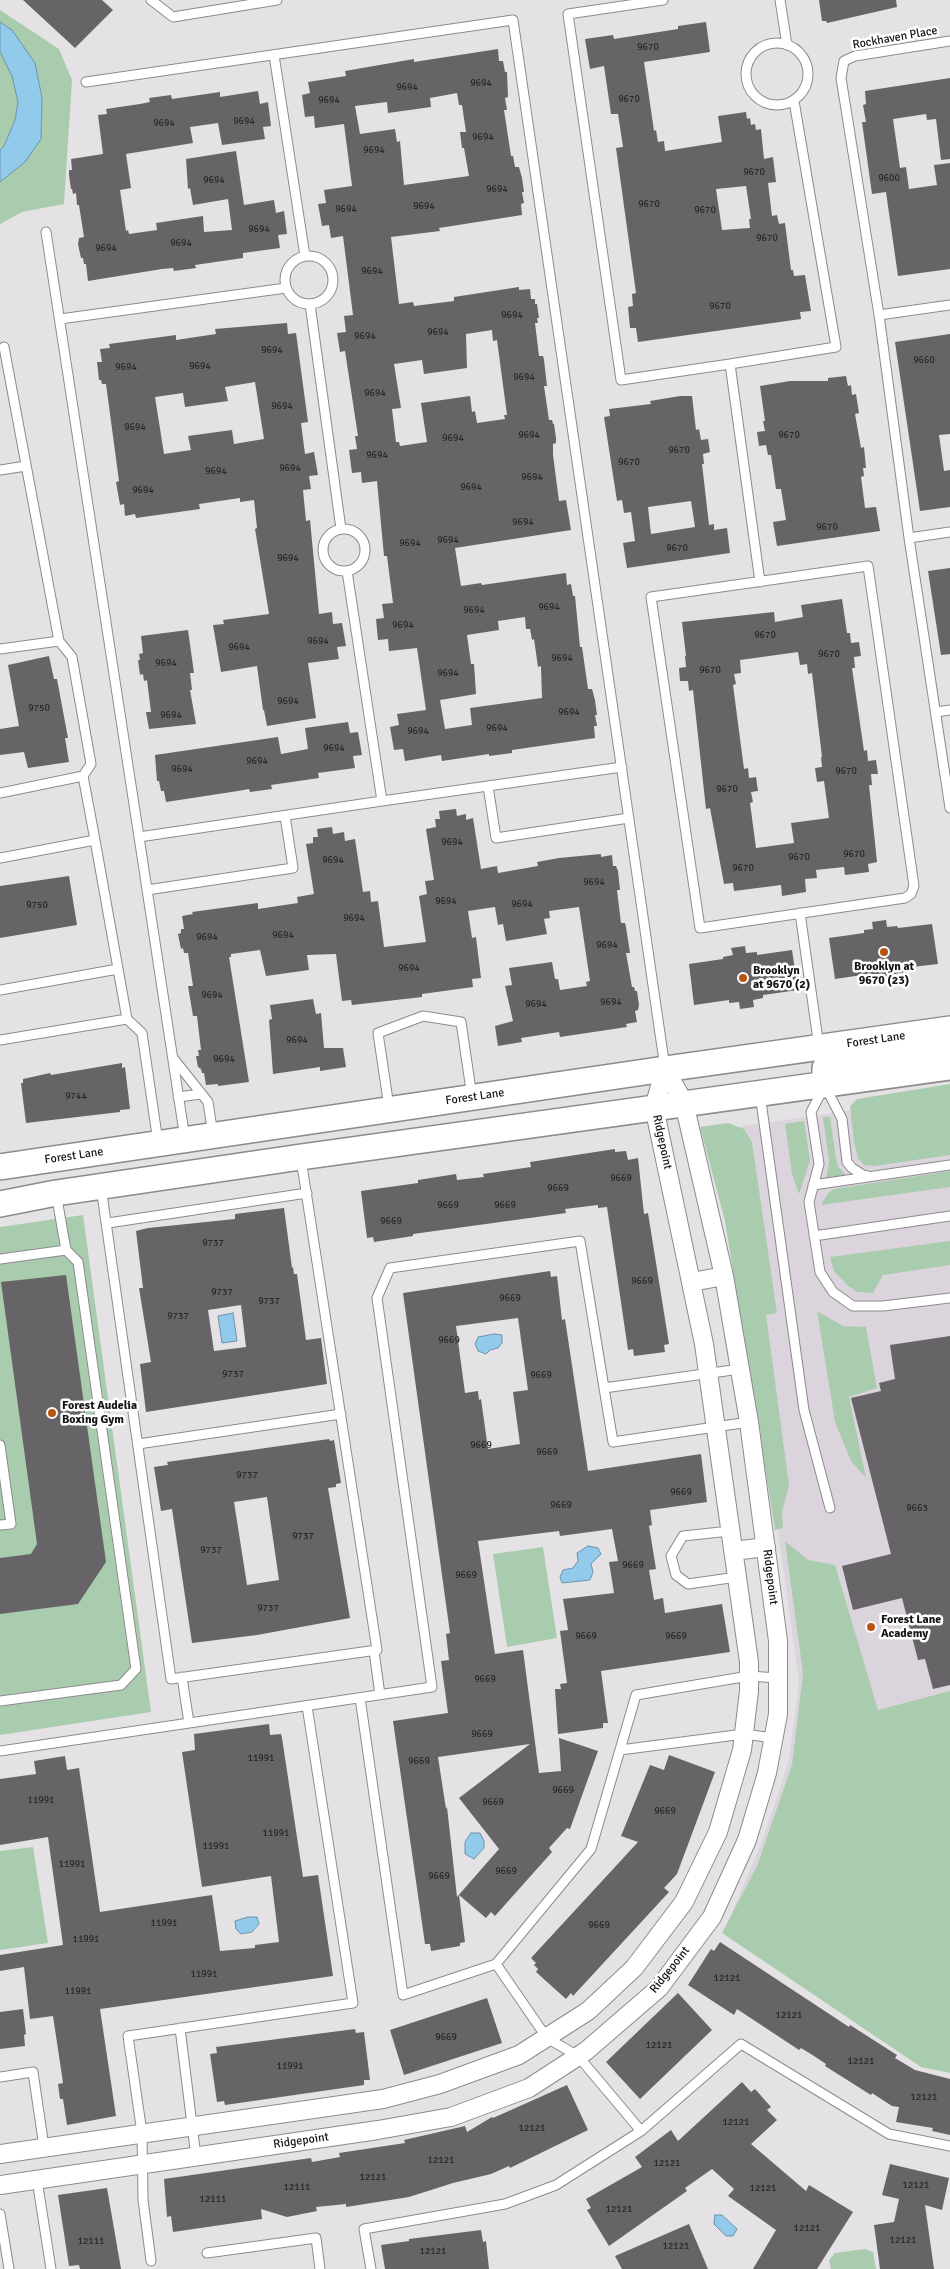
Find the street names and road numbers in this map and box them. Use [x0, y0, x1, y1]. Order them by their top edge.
street label: Rockhaven Place [851, 23, 939, 53]
street label: Forest Lane [846, 1029, 906, 1051]
street label: Forest Lane [445, 1086, 505, 1108]
street label: Ridgepoint [649, 1113, 675, 1171]
street label: Forest Lane [44, 1145, 104, 1167]
street label: Ridgepoint [759, 1548, 781, 1606]
street label: Ridgepoint [647, 1944, 693, 1996]
street label: Ridgepoint [272, 2130, 330, 2152]

